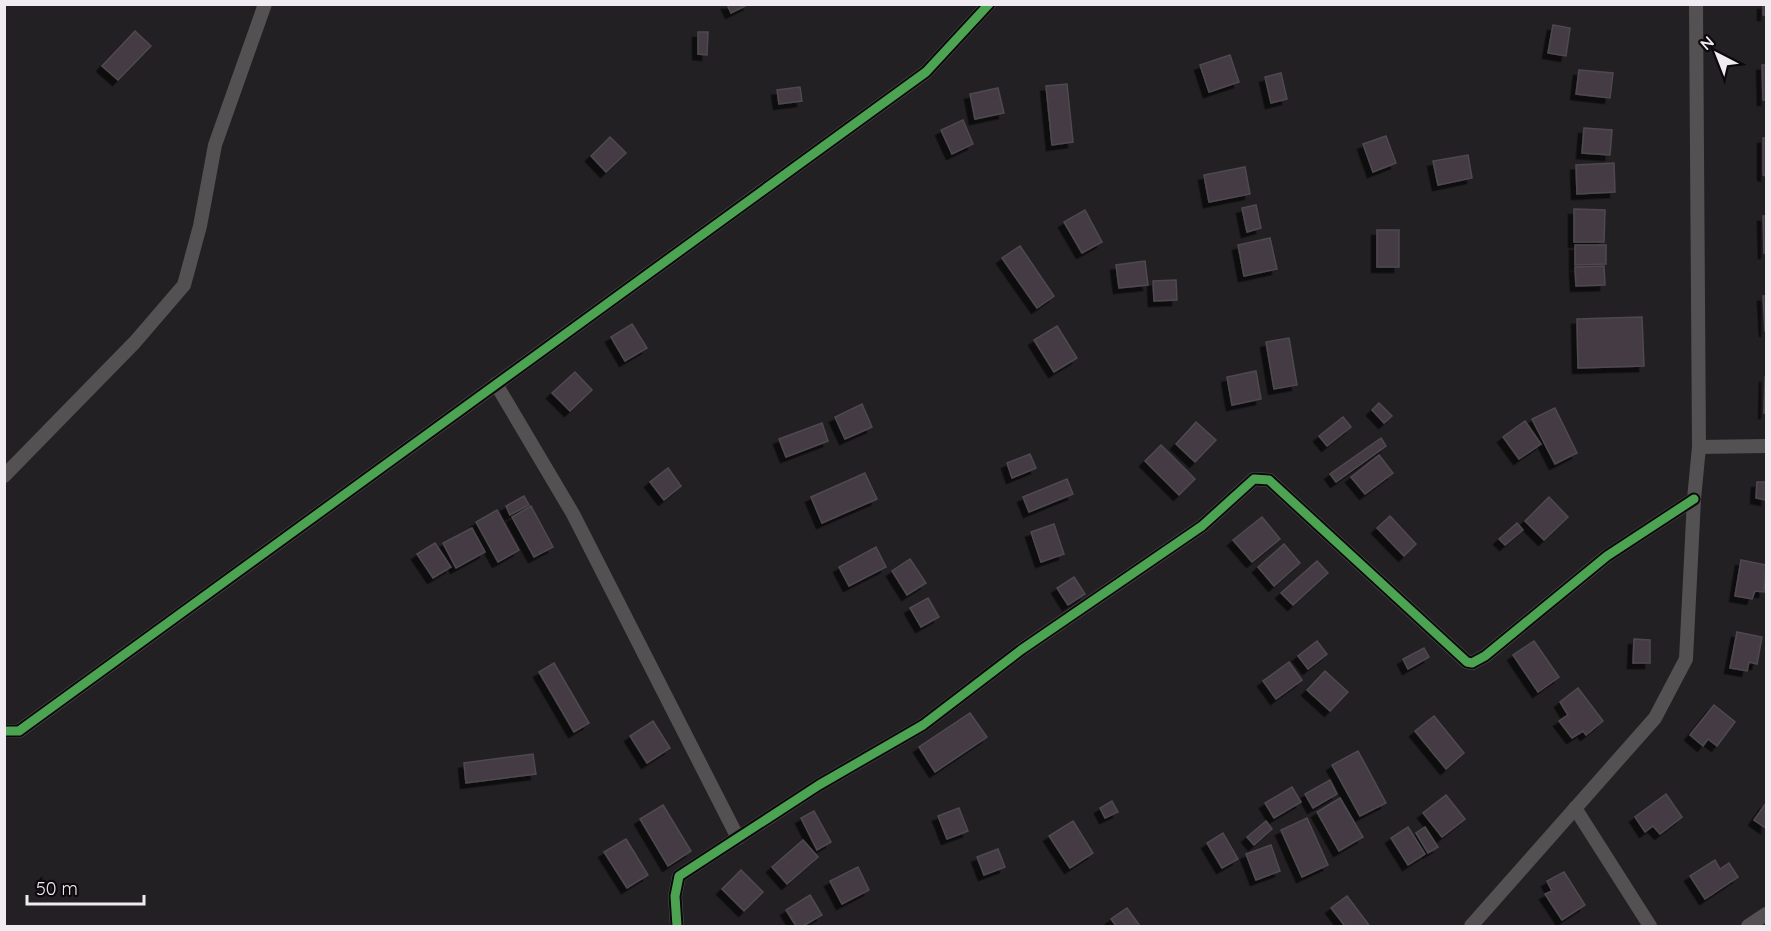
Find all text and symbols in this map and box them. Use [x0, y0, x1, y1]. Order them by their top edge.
north arrow [1687, 24, 1747, 84]
text: N [1696, 31, 1718, 54]
scale bar [27, 868, 144, 906]
text: 50 m [36, 877, 78, 900]

